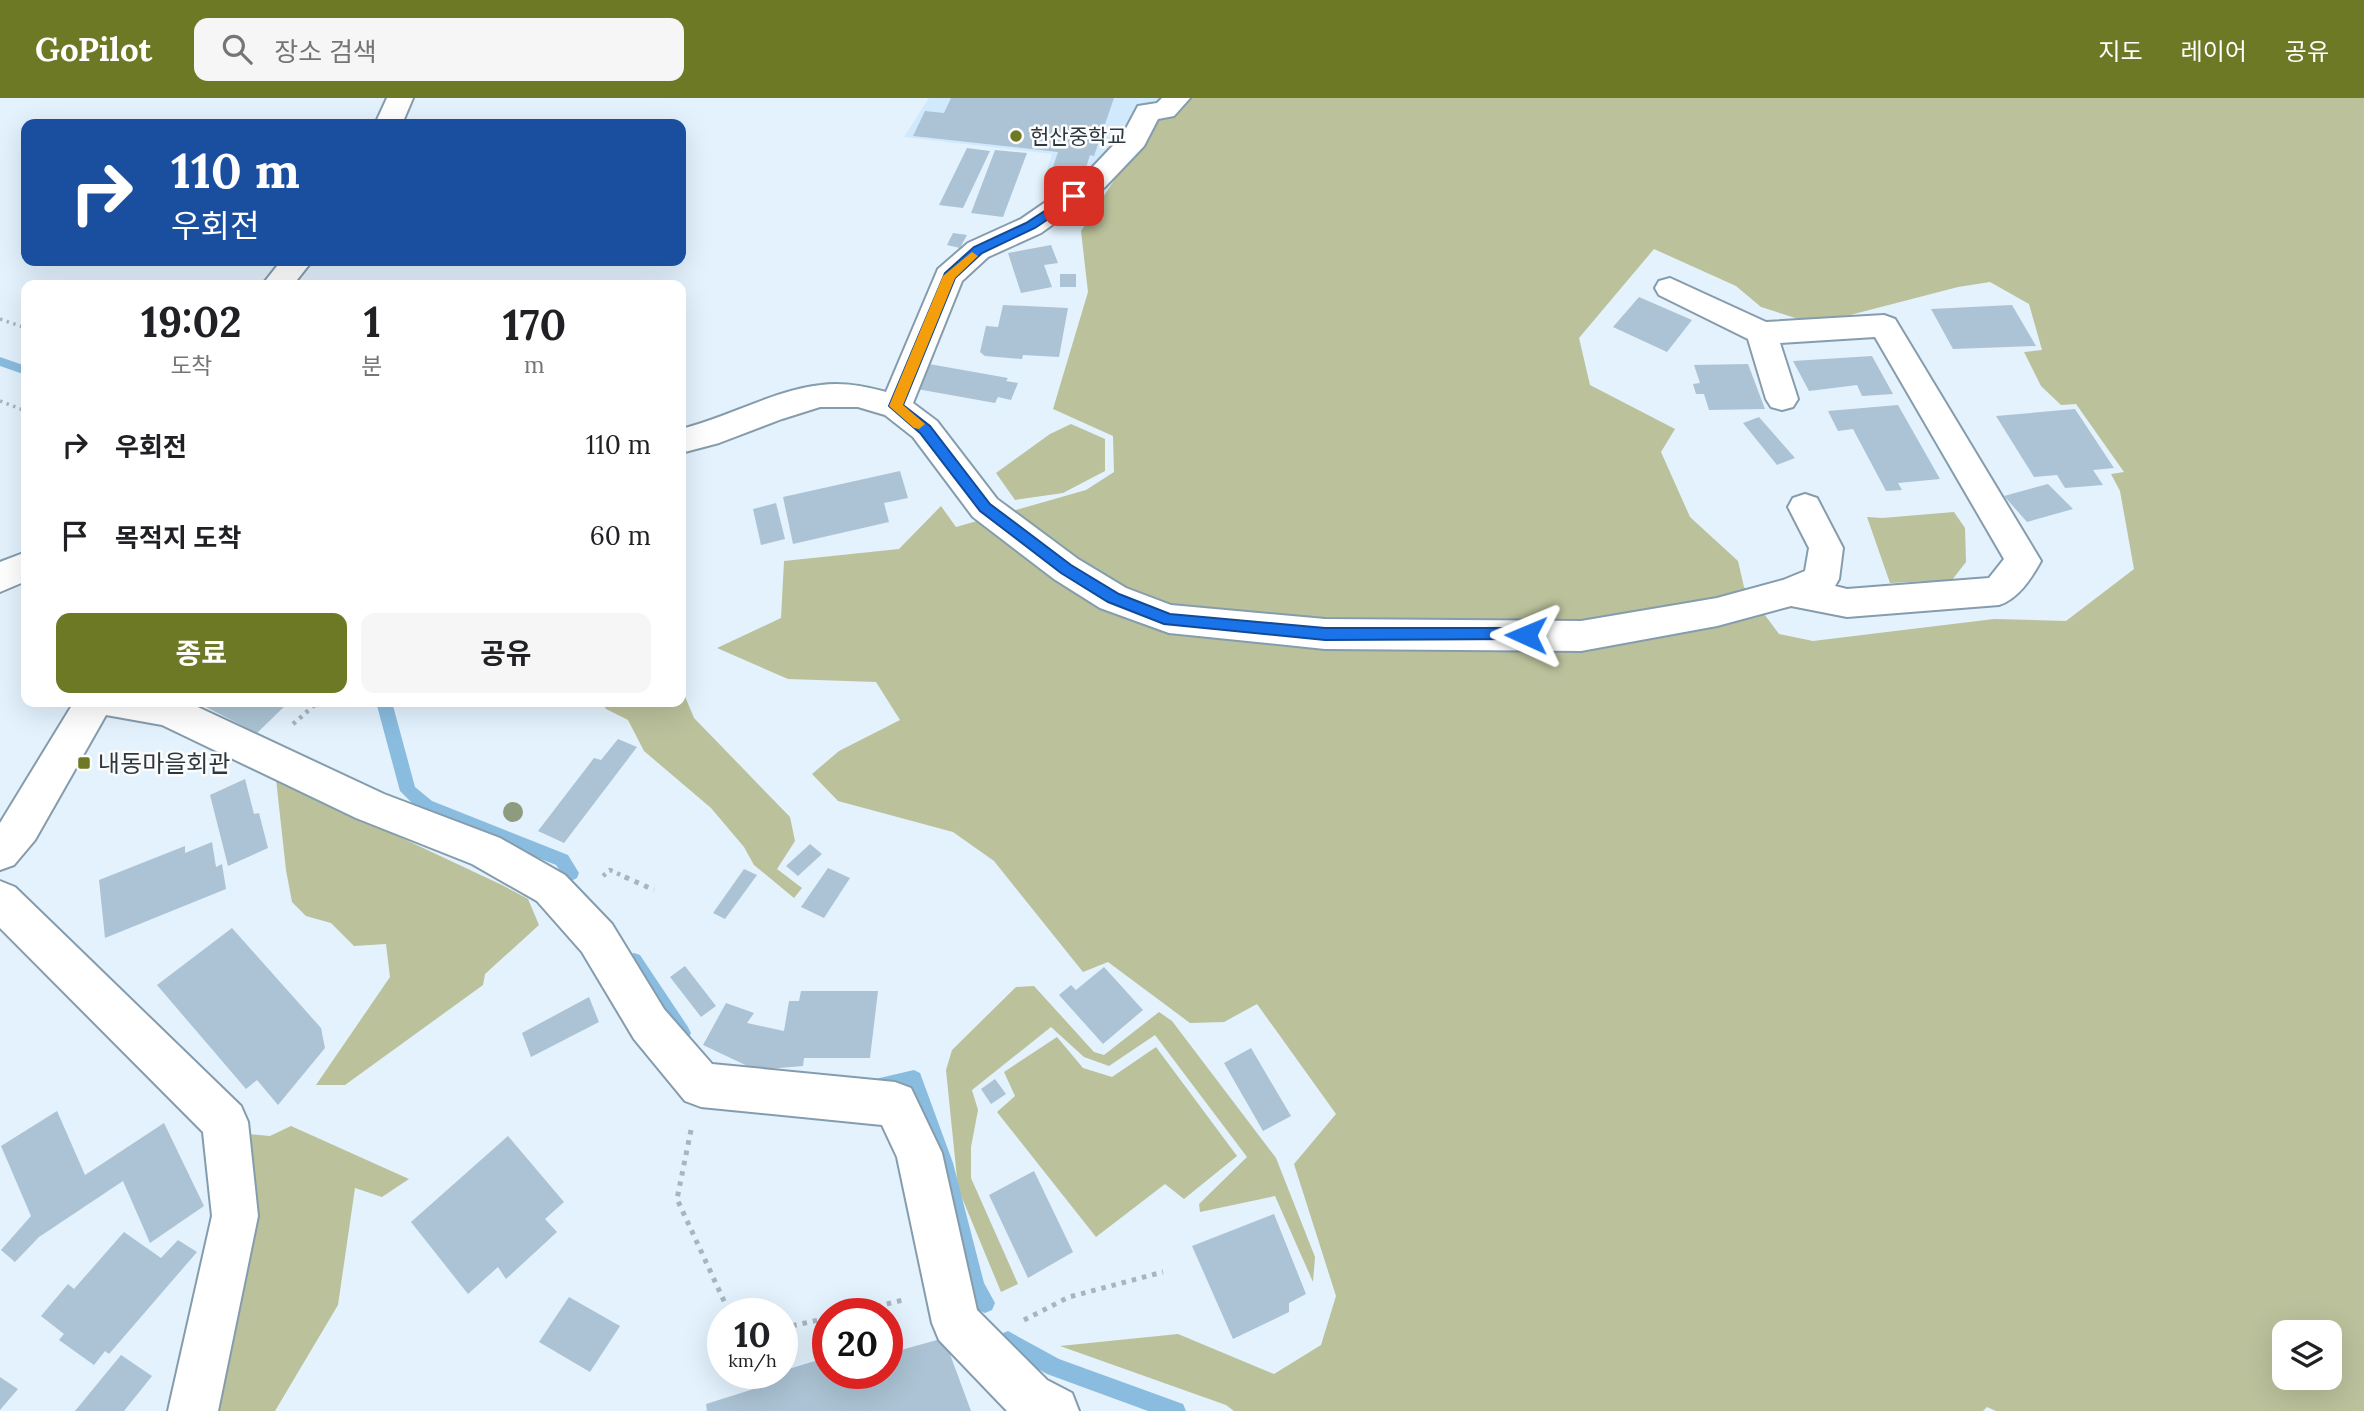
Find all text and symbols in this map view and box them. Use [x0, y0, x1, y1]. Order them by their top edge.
search box [194, 18, 684, 81]
text: GoPilot [35, 28, 152, 70]
icon: search [218, 30, 256, 68]
text: 장소 검색 [274, 35, 377, 68]
text: 지도 [2098, 36, 2143, 67]
text: 레이어 [2181, 36, 2247, 67]
text: 공유 [2285, 36, 2329, 67]
place label: 헌산중학교 [1030, 123, 1127, 150]
marker: 헌산중학교 [1008, 128, 1024, 144]
text: 110 m [171, 139, 300, 201]
icon: right [56, 147, 147, 238]
pin [1044, 166, 1104, 226]
icon: arrive [1055, 177, 1093, 215]
text: 우회전 [171, 205, 259, 246]
text: 19:02 [141, 295, 242, 349]
text: 1 [364, 295, 381, 349]
text: 170 [503, 298, 566, 352]
text: m [524, 350, 545, 379]
text: 도착 [170, 351, 212, 380]
text: 분 [362, 351, 383, 380]
icon: right [56, 426, 94, 464]
text: 110 m [586, 428, 651, 461]
text: 우회전 [115, 430, 187, 463]
icon: arrive [56, 517, 94, 555]
text: 60 m [590, 519, 651, 552]
text: 목적지 도착 [115, 521, 241, 554]
position arrow [1489, 598, 1563, 672]
button: 종료 [56, 613, 347, 693]
button: 공유 [361, 613, 651, 693]
place label: 내동마을회관 [98, 748, 230, 779]
marker: 내동마을회관 [76, 755, 92, 771]
speed limit sign: 20 [812, 1298, 903, 1389]
text: 10 [734, 1312, 771, 1357]
map controls [2272, 1320, 2342, 1390]
button: layers [2272, 1320, 2342, 1390]
text: km/h [728, 1349, 777, 1372]

